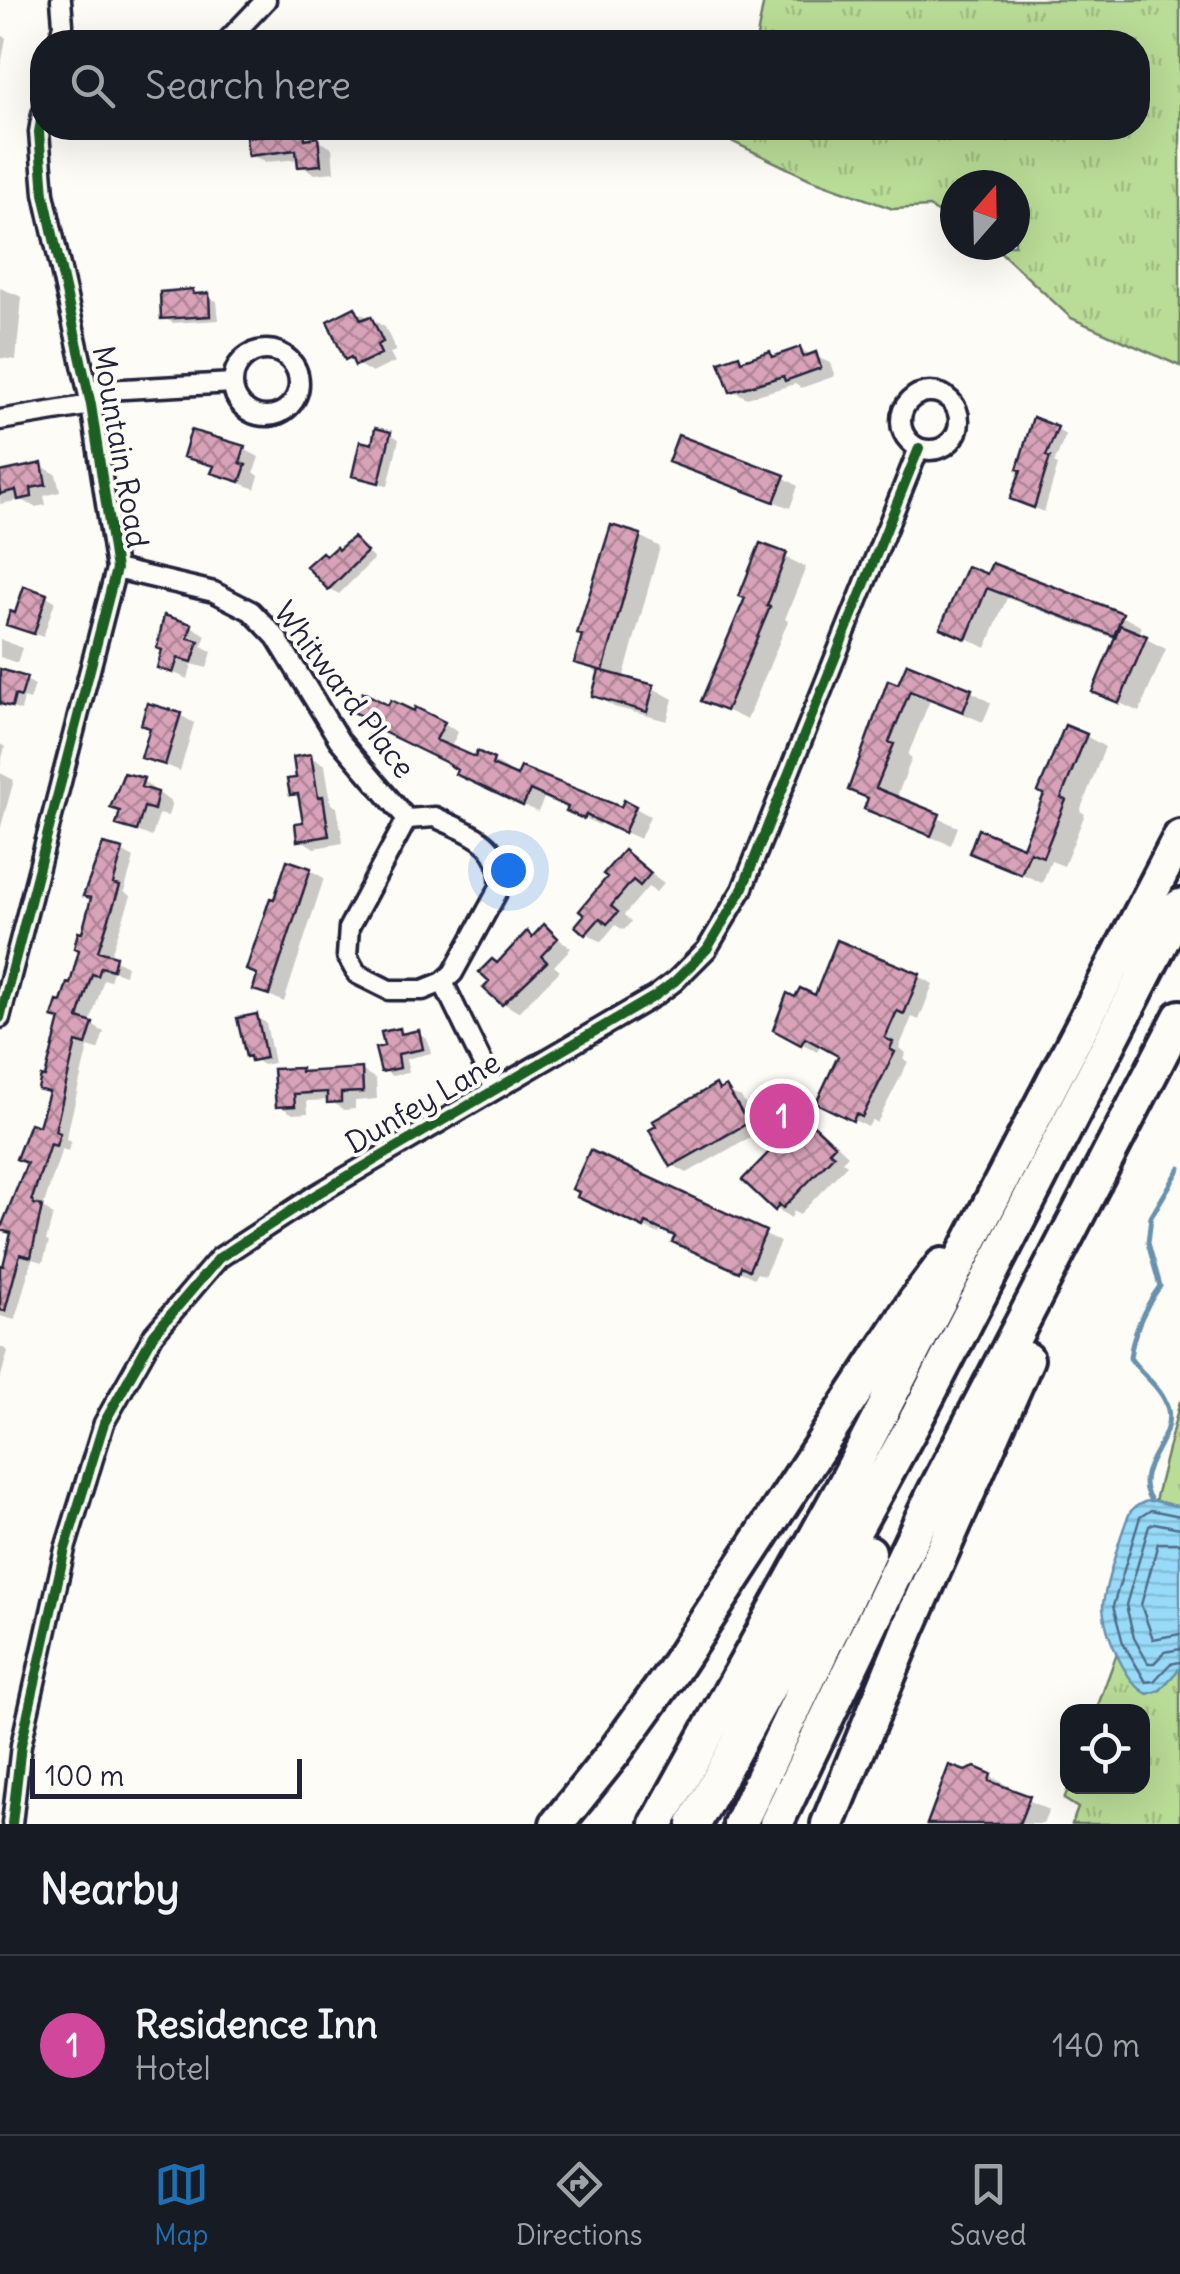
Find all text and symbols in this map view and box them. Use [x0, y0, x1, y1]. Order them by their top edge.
search box [30, 30, 1150, 140]
icon: search [65, 58, 120, 113]
text: Search here [145, 62, 351, 109]
north arrow [940, 170, 1030, 260]
street label: Mountain Road [85, 343, 157, 551]
street label: Whitward Place [266, 594, 424, 785]
your location [483, 845, 534, 896]
street label: Dunfey Lane [338, 1043, 507, 1162]
pin: 1 [750, 1078, 814, 1154]
map controls [1060, 1704, 1150, 1794]
button: locate [1060, 1704, 1150, 1794]
scale bar [30, 1754, 302, 1798]
text: 100 m [45, 1758, 124, 1794]
text: Nearby [40, 1863, 179, 1915]
text: Residence Inn [135, 2001, 378, 2048]
text: 1 [66, 2025, 79, 2066]
text: 140 m [1052, 2025, 1140, 2066]
text: Hotel [135, 2048, 211, 2089]
tab: Map [154, 2157, 209, 2253]
tab: Directions [516, 2157, 642, 2253]
tab: Saved [950, 2157, 1026, 2253]

